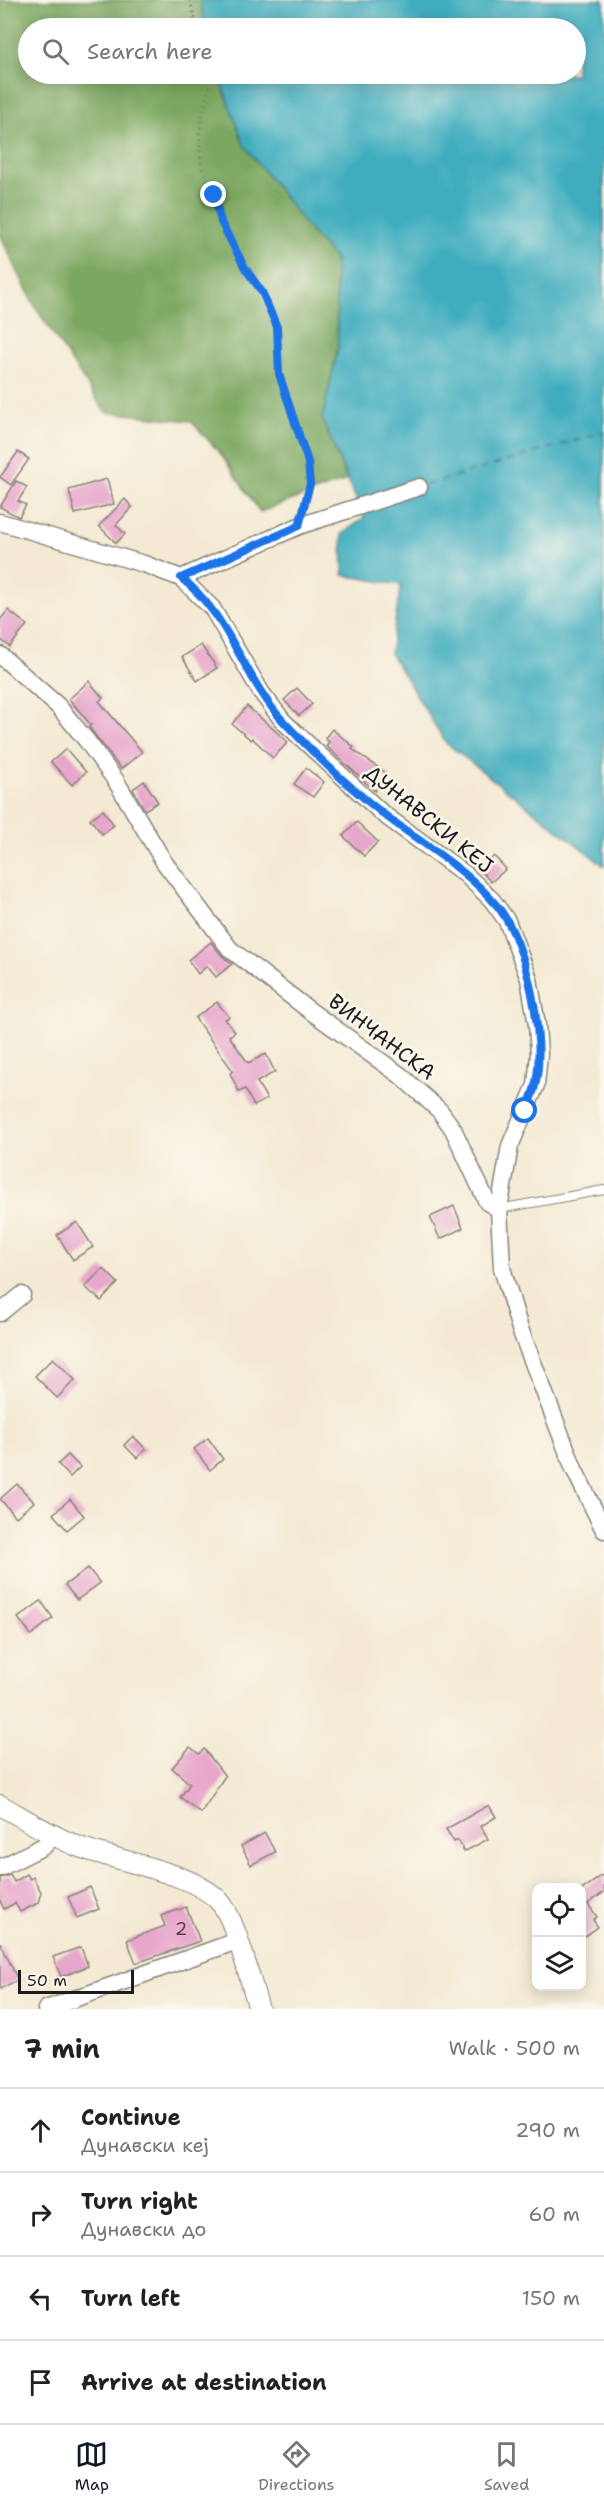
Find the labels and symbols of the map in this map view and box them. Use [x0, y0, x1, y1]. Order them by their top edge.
route end [200, 181, 226, 207]
street label: ДУНАВСКИ КЕЈ [359, 759, 499, 879]
street label: ВИНЧАНСКА [323, 988, 441, 1086]
route start [511, 1097, 537, 1123]
house number: 2 [175, 1917, 187, 1941]
scale bar [18, 1967, 134, 1994]

